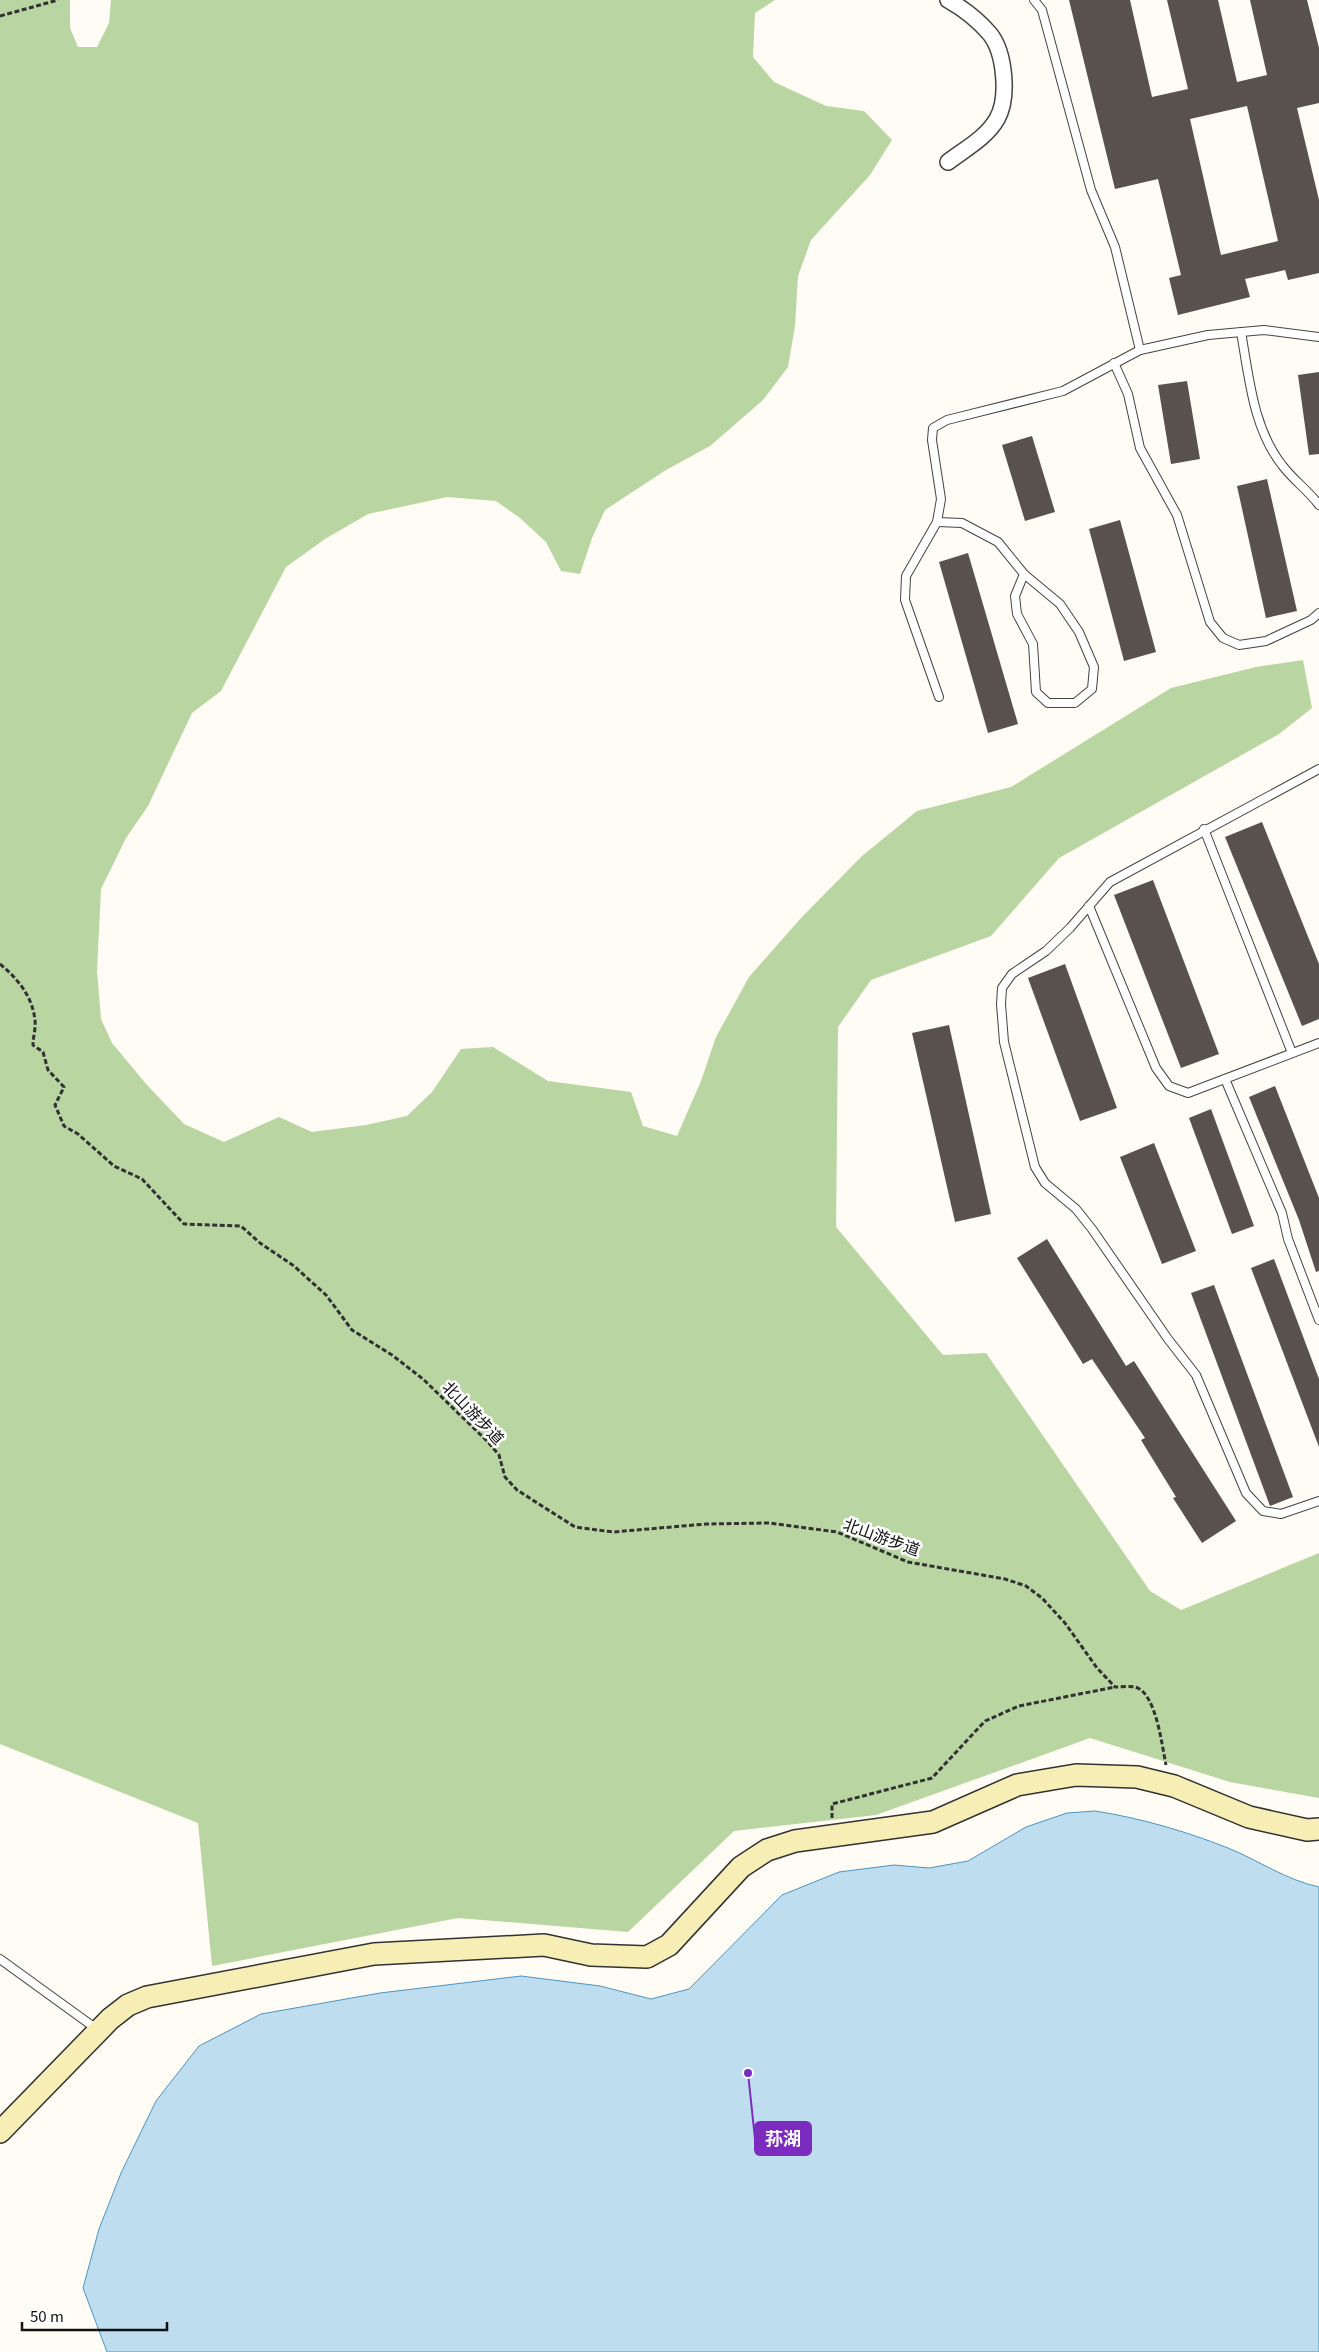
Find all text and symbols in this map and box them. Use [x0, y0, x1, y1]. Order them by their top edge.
street label: 北山游步道 [438, 1375, 510, 1449]
street label: 北山游步道 [840, 1511, 924, 1561]
callout: 荪湖 [755, 2122, 811, 2155]
text: 荪湖 [765, 2124, 801, 2150]
scale bar [22, 2300, 168, 2332]
text: 50 m [30, 2305, 64, 2326]

